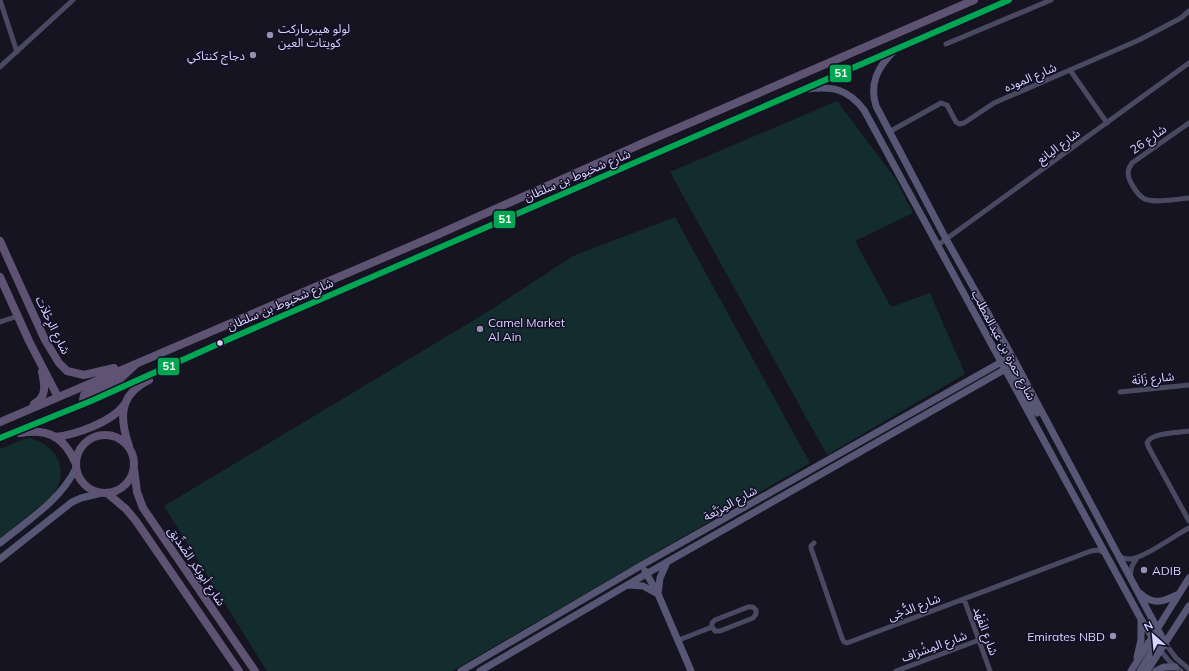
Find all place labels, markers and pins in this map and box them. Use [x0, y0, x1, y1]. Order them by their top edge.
place label: لولو هيبرماركت كويتات العين [278, 21, 350, 50]
marker: لولو هيبرماركت كويتات العين [265, 30, 275, 40]
place label: دجاج كنتاكي [187, 48, 245, 65]
marker: دجاج كنتاكي [248, 50, 258, 60]
place label: Camel Market Al Ain [488, 315, 565, 344]
marker: Camel Market Al Ain [475, 324, 485, 334]
unlabelled marker [215, 338, 225, 348]
place label: ADIB [1152, 563, 1181, 578]
marker: ADIB [1139, 565, 1149, 575]
place label: Emirates NBD [1027, 629, 1105, 644]
marker: Emirates NBD [1108, 631, 1118, 641]

